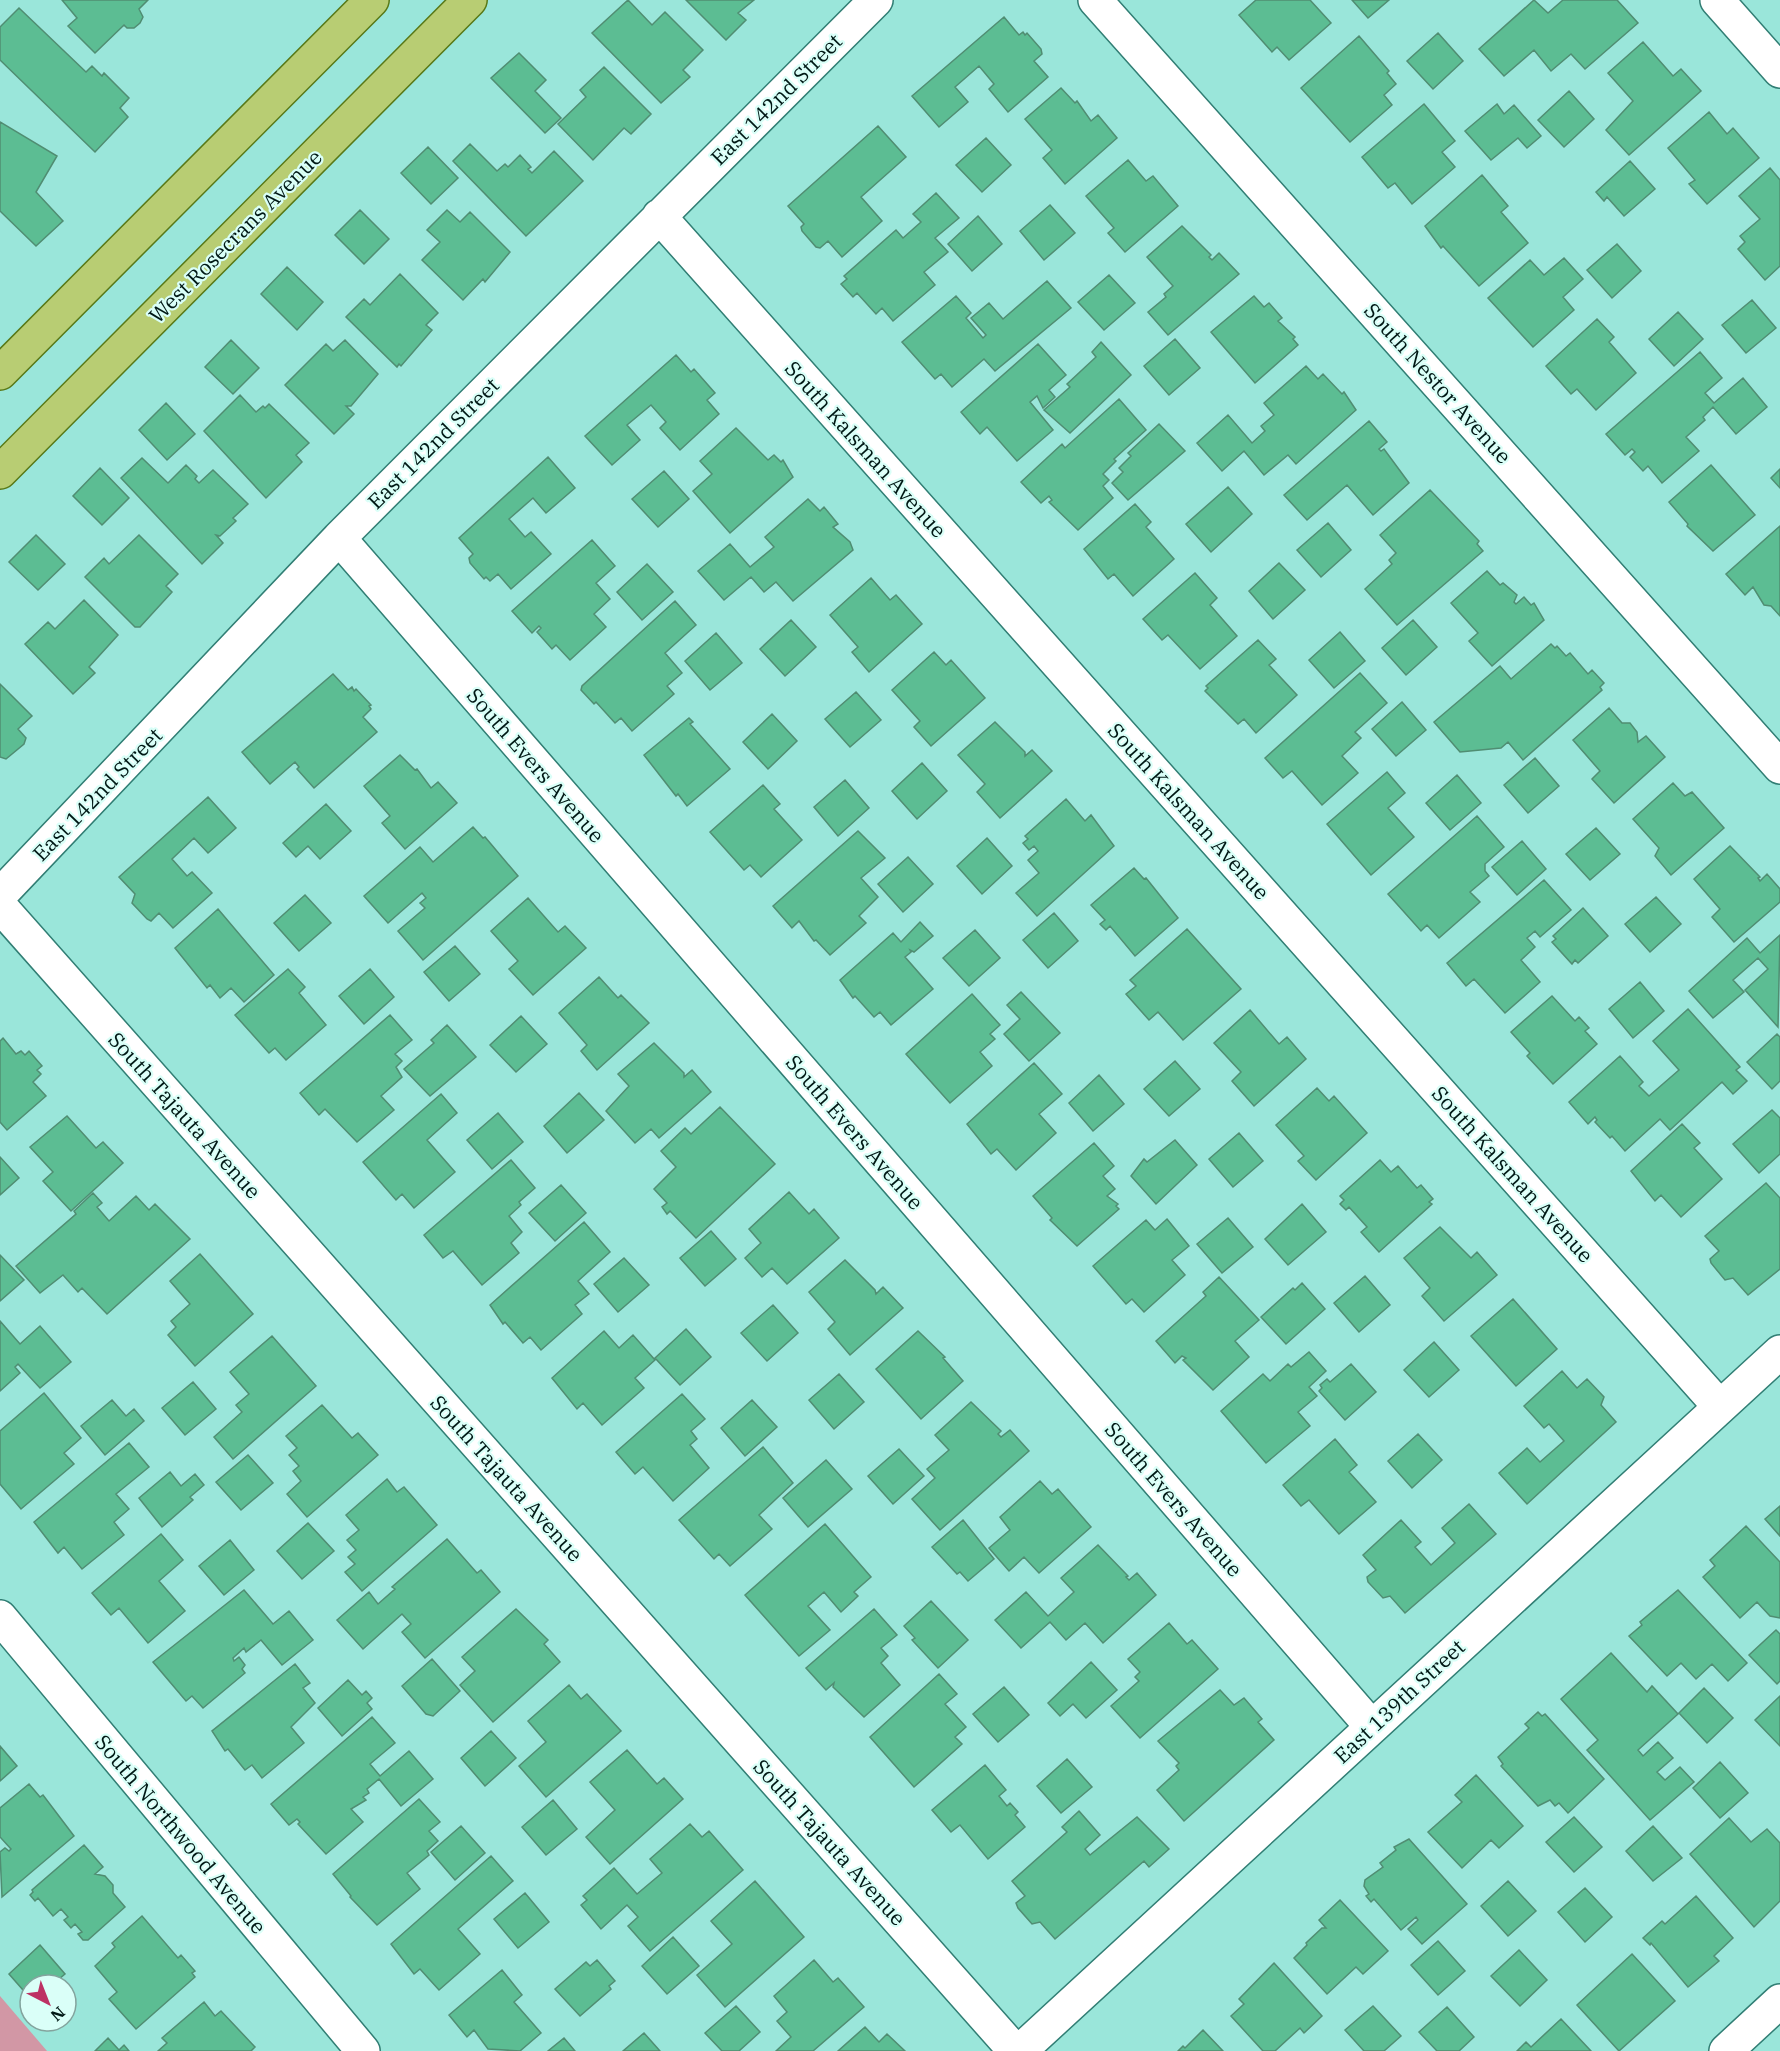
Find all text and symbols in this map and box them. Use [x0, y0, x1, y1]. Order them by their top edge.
street label: East 142nd Street [704, 27, 848, 171]
street label: West Rosecrans Avenue [142, 143, 328, 329]
street label: South Nestor Avenue [1358, 297, 1518, 469]
street label: South Kalsman Avenue [779, 355, 953, 543]
street label: East 142nd Street [361, 371, 505, 515]
street label: South Evers Avenue [461, 682, 611, 848]
street label: South Kalsman Avenue [1102, 717, 1276, 905]
street label: East 142nd Street [26, 721, 168, 867]
street label: South Tajauta Avenue [103, 1026, 267, 1204]
street label: South Evers Avenue [780, 1049, 930, 1215]
street label: South Kalsman Avenue [1426, 1080, 1600, 1268]
street label: South Tajauta Avenue [425, 1389, 589, 1567]
street label: South Evers Avenue [1099, 1416, 1249, 1582]
street label: East 139th Street [1327, 1633, 1471, 1769]
street label: South Northwood Avenue [89, 1728, 273, 1940]
street label: South Tajauta Avenue [748, 1753, 912, 1931]
north arrow [18, 1973, 78, 2033]
text: N [47, 2002, 69, 2026]

